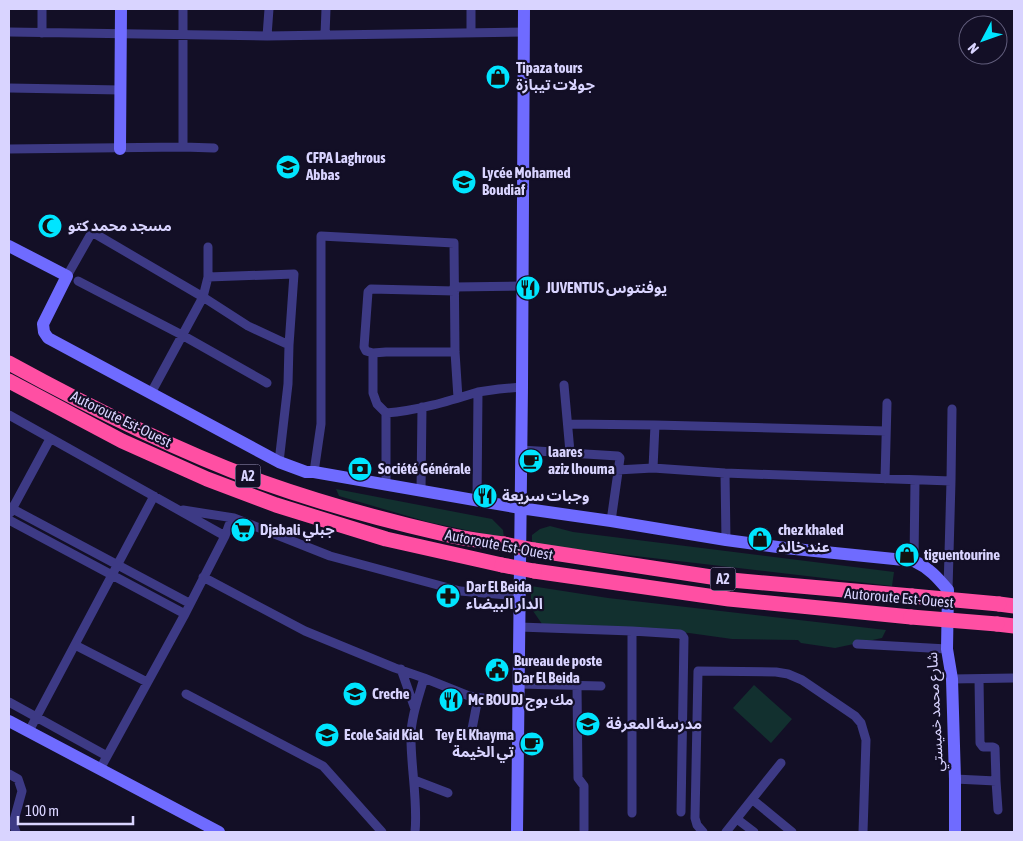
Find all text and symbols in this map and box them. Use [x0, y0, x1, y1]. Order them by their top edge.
north arrow [958, 15, 1008, 65]
text: N [964, 40, 982, 57]
place label: Tipaza tours جولات تيبازة [516, 59, 595, 94]
shop icon: Tipaza tours جولات تيبازة [485, 64, 511, 90]
place label: CFPA Laghrous Abbas [305, 149, 386, 183]
school or university icon: CFPA Laghrous Abbas [275, 154, 301, 180]
place label: Lycée Mohamed Boudiaf [482, 164, 571, 198]
school or university icon: Lycée Mohamed Boudiaf [451, 169, 477, 195]
mosque icon: مسجد محمد كتو [37, 213, 63, 239]
place label: مسجد محمد كتو [68, 217, 172, 235]
restaurant icon: JUVENTUS يوفنتوس [515, 275, 541, 301]
place label: JUVENTUS يوفنتوس [545, 279, 667, 297]
street label: Autoroute Est-Ouest [68, 387, 174, 450]
place label: laares aziz lhouma [548, 443, 615, 477]
cafe icon: laares aziz lhouma [518, 448, 544, 474]
bank icon: Société Générale [347, 456, 373, 482]
place label: Société Générale [378, 460, 471, 477]
road number: A2 [236, 464, 260, 488]
restaurant icon: وجبات سريعة [472, 483, 498, 509]
place label: وجبات سريعة [502, 487, 589, 505]
supermarket icon: Djabali جبلي [230, 517, 256, 543]
place label: Djabali جبلي [260, 521, 335, 541]
place label: chez khaled عند خالد [778, 521, 844, 555]
street label: Autoroute Est-Ouest [444, 526, 555, 563]
shop icon: chez khaled عند خالد [747, 526, 773, 552]
shop icon: tiguentourine [894, 542, 920, 568]
place label: tiguentourine [923, 546, 1000, 563]
road number: A2 [710, 568, 736, 590]
place label: Dar El Beida الدار البيضاء [466, 578, 543, 613]
pharmacy icon: Dar El Beida الدار البيضاء [435, 583, 461, 609]
street label: Autoroute Est-Ouest [844, 584, 954, 611]
street label: شارع محمد خميستي [923, 651, 950, 772]
place label: Bureau de poste Dar El Beida [514, 652, 602, 686]
public building icon: Bureau de poste Dar El Beida [484, 657, 510, 683]
school or university icon: Creche [342, 681, 368, 707]
place label: Creche [372, 685, 410, 702]
restaurant icon: Mc BOUDJ مك بوج [438, 687, 464, 713]
place label: Mc BOUDJ مك بوج [468, 691, 574, 711]
school or university icon: مدرسة المعرفة [575, 711, 601, 737]
place label: مدرسة المعرفة [606, 715, 702, 733]
school or university icon: Ecole Said Kial [314, 722, 340, 748]
place label: Ecole Said Kial [344, 726, 424, 743]
place label: Tey El Khayma تي الخيمة [435, 726, 515, 763]
cafe icon: Tey El Khayma تي الخيمة [519, 731, 545, 757]
scale bar [18, 794, 132, 826]
text: 100 m [25, 802, 59, 819]

